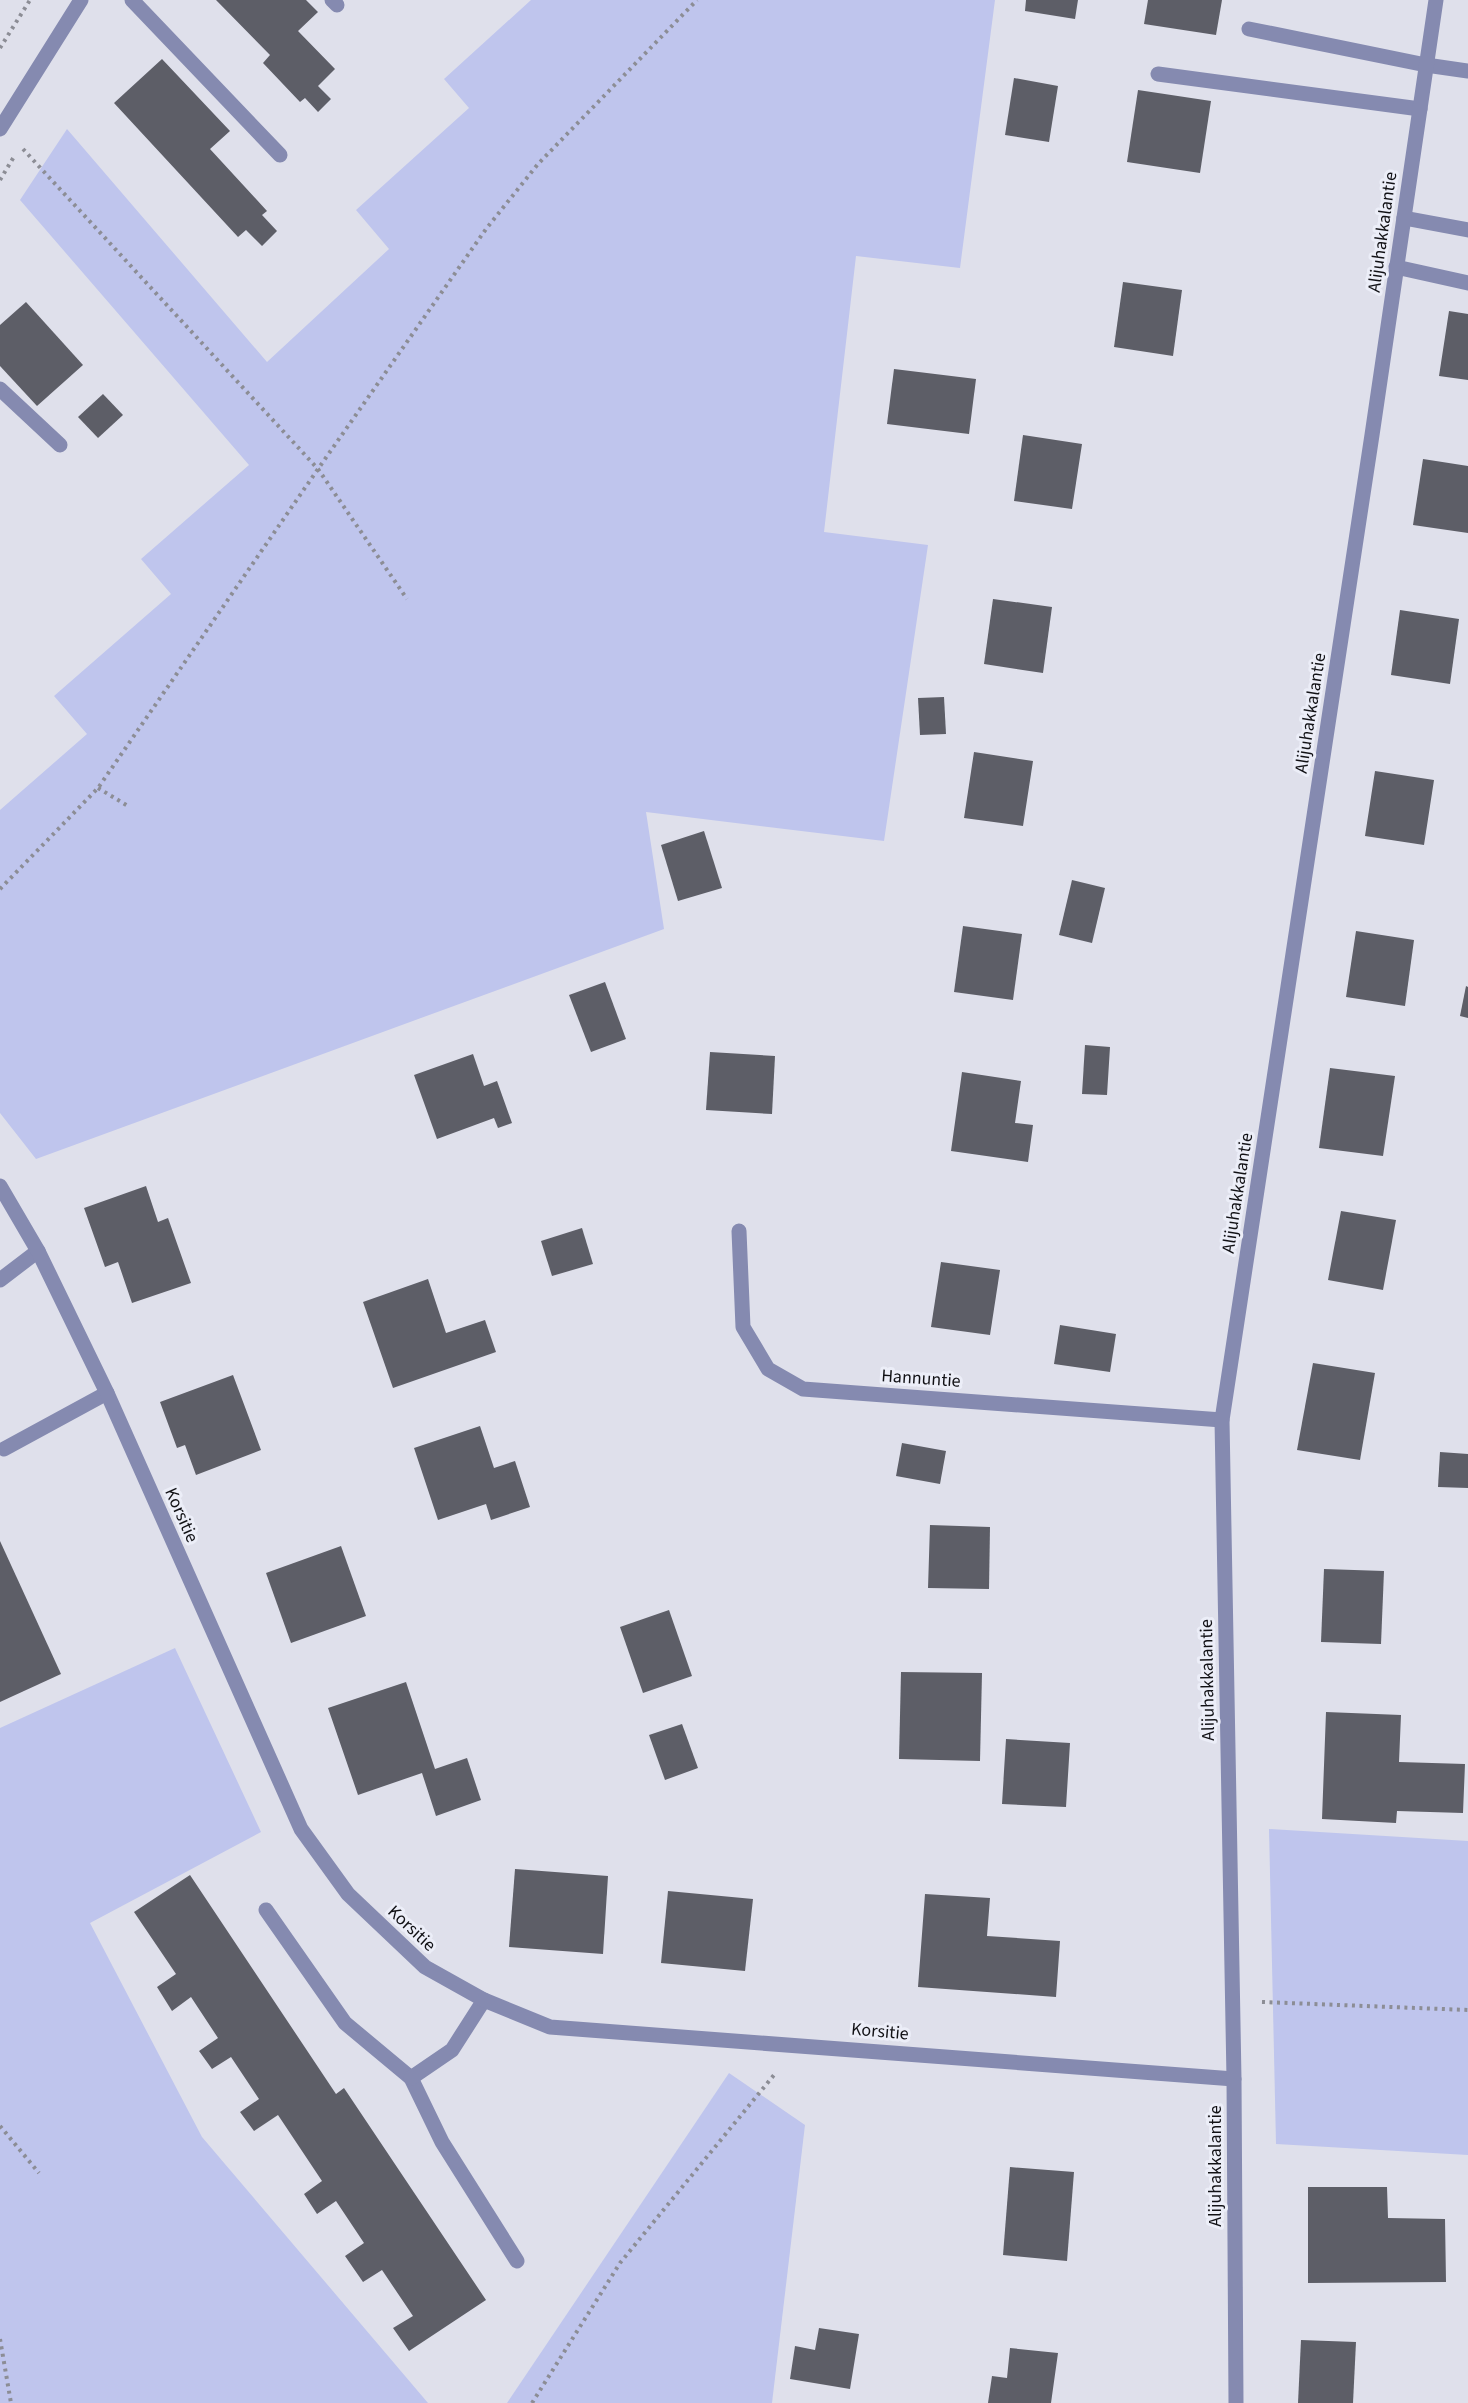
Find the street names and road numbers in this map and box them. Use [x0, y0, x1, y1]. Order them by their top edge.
street label: Alijuhakkalantie [1362, 170, 1403, 294]
street label: Alijuhakkalantie [1289, 651, 1332, 775]
street label: Alijuhakkalantie [1216, 1131, 1259, 1255]
street label: Hannuntie [880, 1363, 962, 1394]
street label: Korsitie [158, 1484, 205, 1547]
street label: Alijuhakkalantie [1194, 1619, 1221, 1741]
street label: Korsitie [382, 1900, 441, 1957]
street label: Korsitie [850, 2017, 910, 2046]
street label: Alijuhakkalantie [1203, 2105, 1228, 2227]

